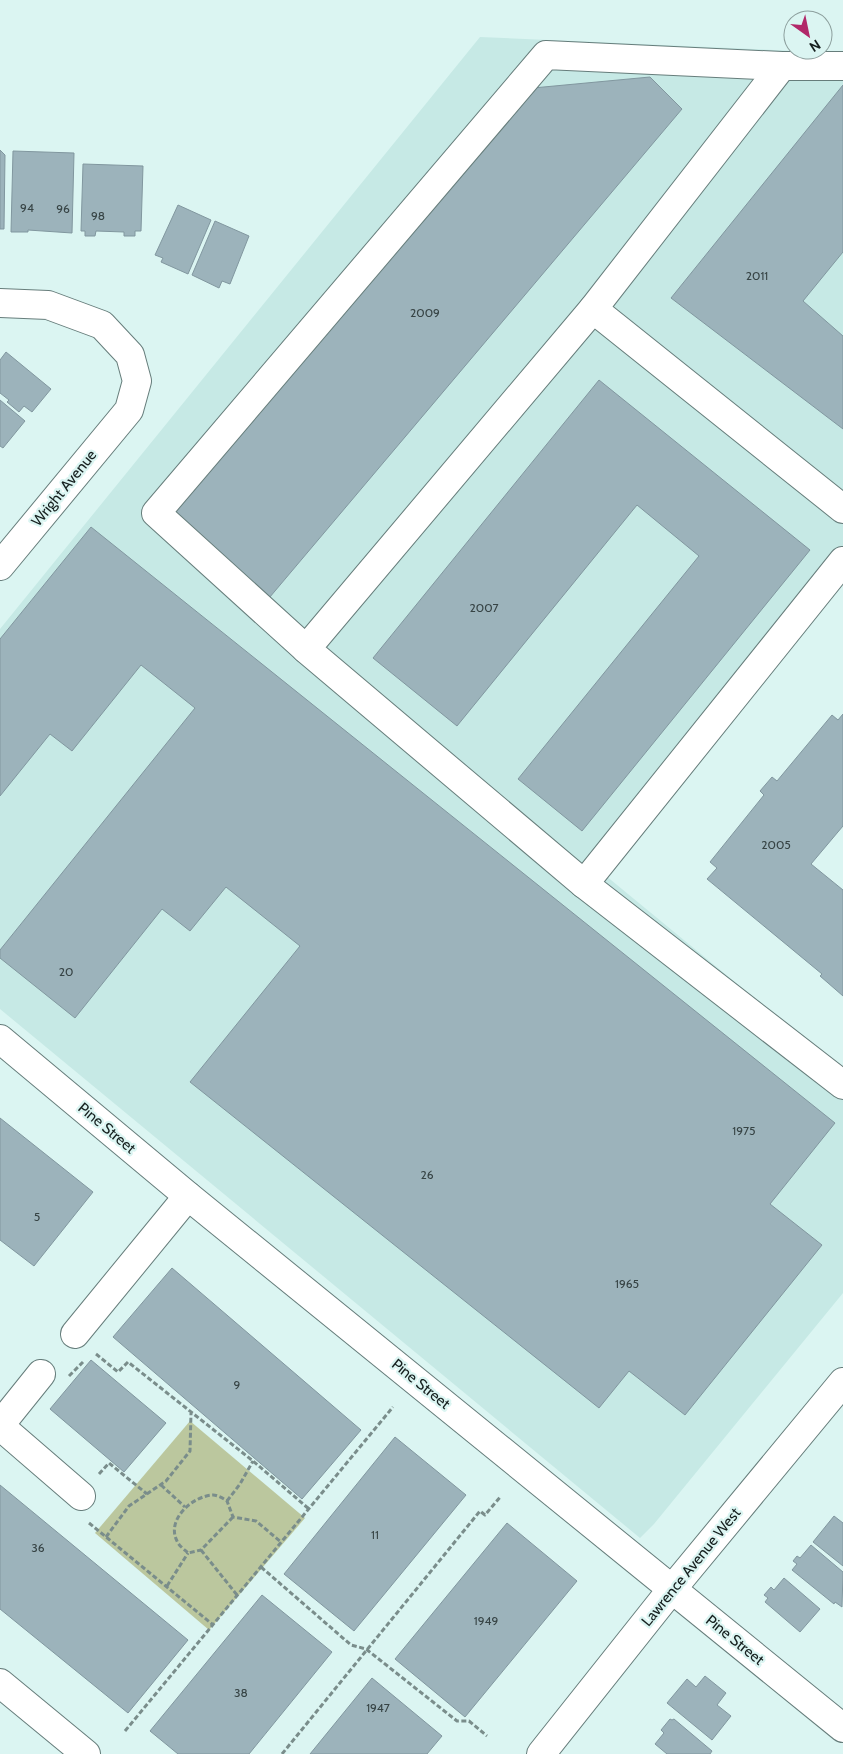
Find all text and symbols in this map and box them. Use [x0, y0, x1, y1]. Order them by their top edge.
north arrow [783, 10, 833, 60]
text: N [806, 36, 824, 56]
house number: 94 [20, 200, 34, 215]
house number: 96 [56, 201, 70, 216]
house number: 98 [91, 208, 105, 223]
house number: 2011 [746, 268, 768, 283]
house number: 2009 [410, 305, 440, 320]
street label: Wright Avenue [28, 446, 100, 530]
house number: 2007 [470, 600, 498, 615]
house number: 2005 [761, 837, 791, 852]
house number: 20 [59, 964, 73, 979]
street label: Pine Street [75, 1099, 139, 1157]
house number: 1975 [732, 1123, 756, 1138]
house number: 26 [420, 1167, 434, 1182]
house number: 5 [34, 1209, 40, 1224]
house number: 1965 [615, 1276, 639, 1291]
street label: Pine Street [388, 1355, 454, 1413]
house number: 9 [234, 1377, 241, 1392]
street label: Lawrence Avenue West [638, 1504, 744, 1630]
house number: 11 [371, 1527, 379, 1542]
house number: 36 [31, 1540, 45, 1555]
street label: Pine Street [702, 1611, 768, 1669]
house number: 1949 [474, 1613, 498, 1628]
house number: 38 [234, 1685, 248, 1700]
house number: 1947 [366, 1700, 390, 1715]

